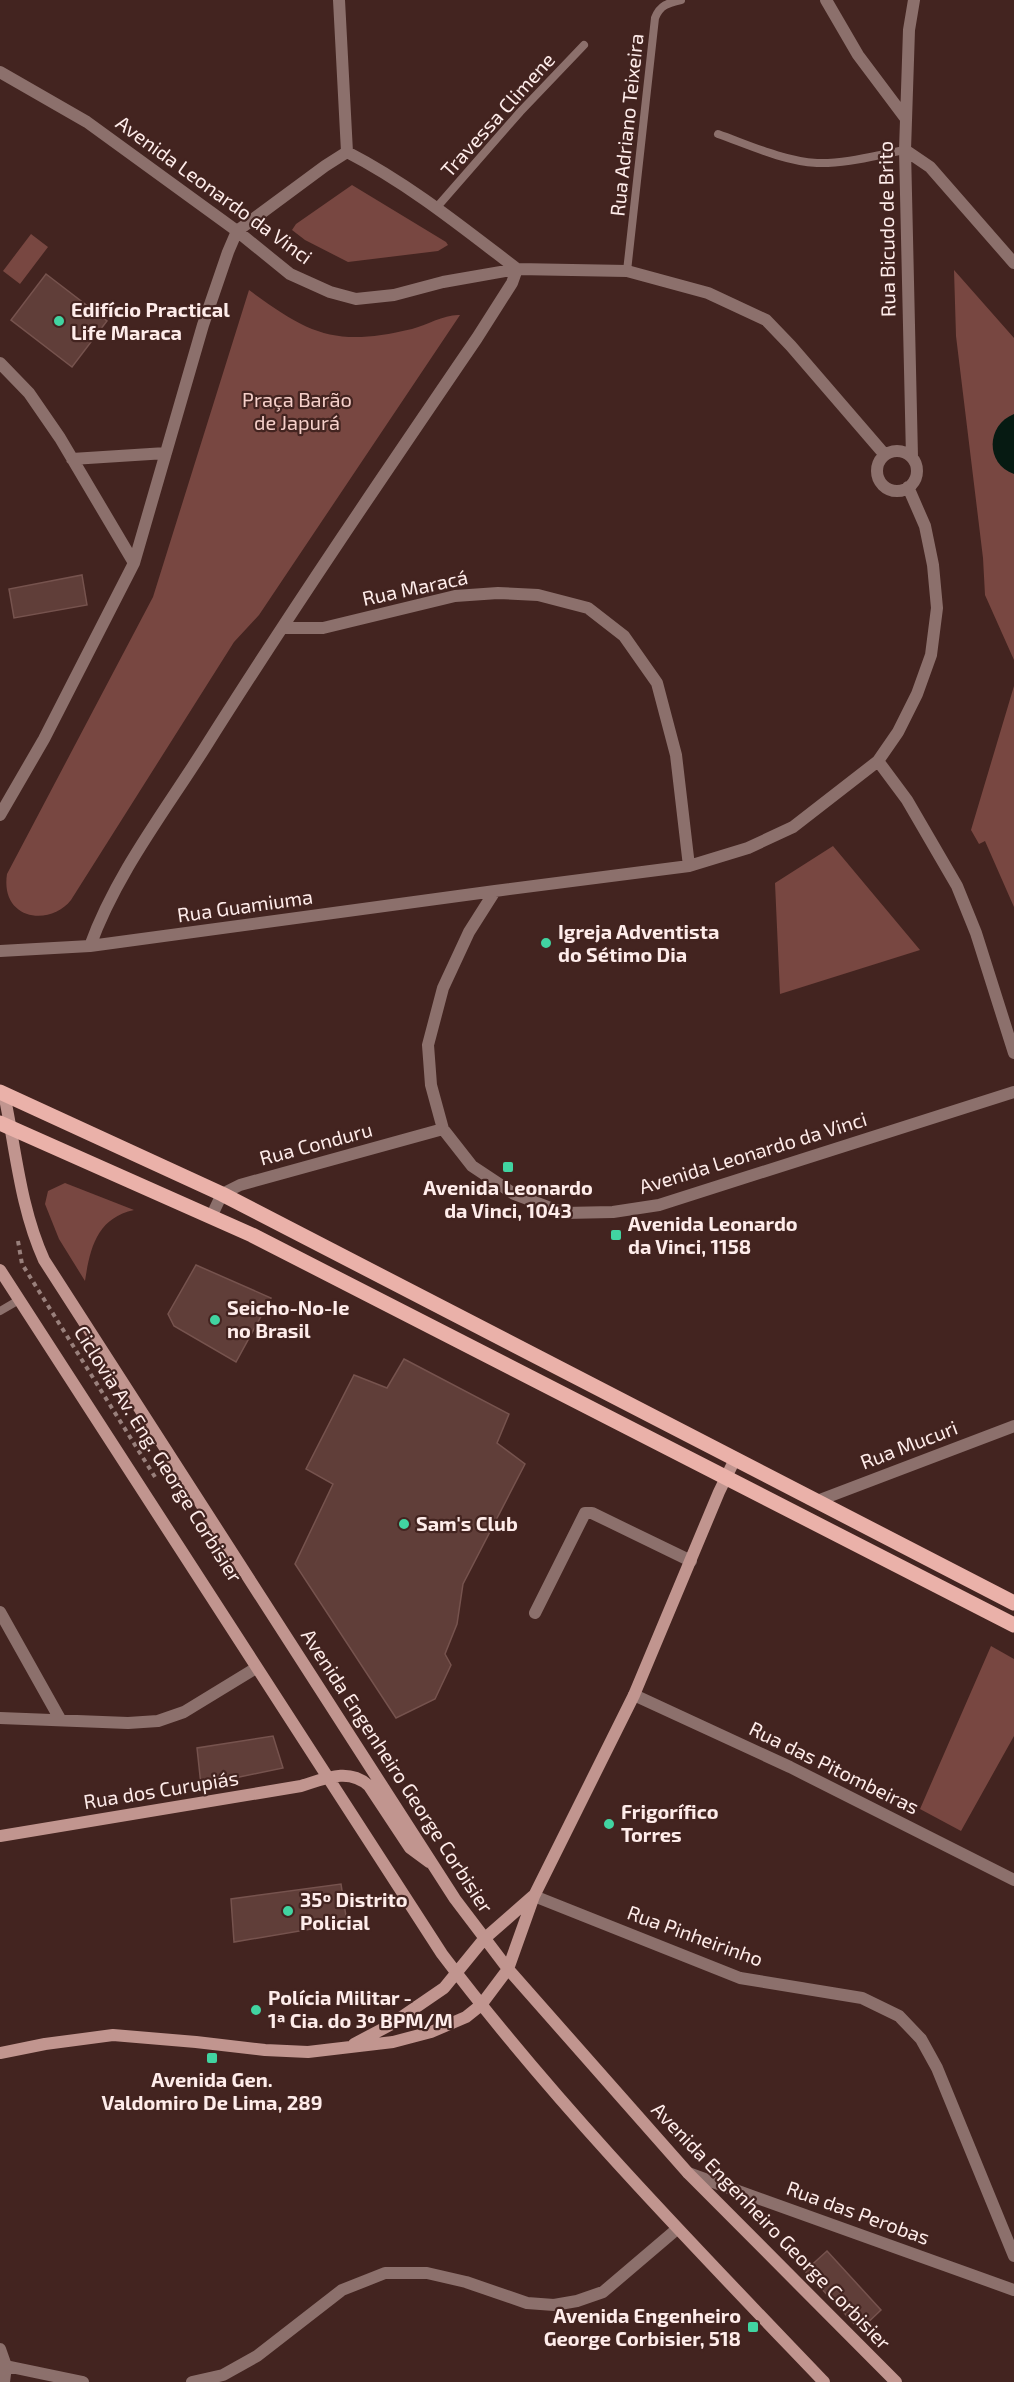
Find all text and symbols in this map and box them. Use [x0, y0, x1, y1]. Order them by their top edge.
street label: Rua Adriano Teixeira [604, 32, 648, 217]
street label: Travessa Climene [435, 47, 559, 181]
street label: Avenida Leonardo da Vinci [112, 110, 317, 268]
street label: Rua Bicudo de Brito [872, 141, 900, 317]
place label: Edifício Practical Life Maraca [71, 297, 230, 344]
marker: Edifício Practical Life Maraca [52, 314, 66, 328]
park label: Praça Barão de Japurá [242, 387, 352, 434]
street label: Rua Maracá [360, 564, 470, 610]
street label: Rua Guamiuma [176, 884, 314, 926]
place label: Igreja Adventista do Sétimo Dia [558, 919, 719, 966]
marker: Igreja Adventista do Sétimo Dia [539, 936, 553, 950]
street label: Avenida Leonardo da Vinci [636, 1106, 869, 1198]
street label: Rua Conduru [257, 1116, 375, 1170]
marker: Avenida Leonardo da Vinci, 1043 [501, 1160, 515, 1174]
place label: Avenida Leonardo da Vinci, 1043 [423, 1175, 593, 1222]
place label: Avenida Leonardo da Vinci, 1158 [628, 1211, 798, 1258]
marker: Avenida Leonardo da Vinci, 1158 [609, 1228, 623, 1242]
place label: Seicho-No-Ie no Brasil [227, 1295, 349, 1342]
marker: Seicho-No-Ie no Brasil [208, 1313, 222, 1327]
street label: Ciclovia Av. Eng. George Corbisier [70, 1321, 248, 1586]
street label: Rua Mucuri [857, 1415, 961, 1474]
place label: Sam's Club [416, 1511, 518, 1535]
marker: Sam's Club [397, 1517, 411, 1531]
street label: Avenida Engenheiro George Corbisier [297, 1624, 499, 1917]
street label: Rua das Pitombeiras [746, 1716, 923, 1819]
street label: Rua dos Curupiás [82, 1765, 240, 1813]
place label: Frigorífico Torres [621, 1799, 719, 1846]
marker: Frigorífico Torres [602, 1817, 616, 1831]
place label: 35º Distrito Policial [300, 1887, 408, 1934]
street label: Rua Pinheirinho [624, 1899, 766, 1971]
marker: 35º Distrito Policial [281, 1904, 295, 1918]
place label: Polícia Militar - 1ª Cia. do 3º BPM/M [268, 1985, 453, 2032]
marker: Polícia Militar - 1ª Cia. do 3º BPM/M [249, 2003, 263, 2017]
marker: Avenida Gen. Valdomiro De Lima, 289 [205, 2051, 219, 2065]
place label: Avenida Gen. Valdomiro De Lima, 289 [101, 2067, 323, 2114]
street label: Avenida Engenheiro George Corbisier [647, 2097, 896, 2354]
street label: Rua das Perobas [784, 2175, 933, 2249]
place label: Avenida Engenheiro George Corbisier, 518 [544, 2303, 741, 2350]
marker: Avenida Engenheiro George Corbisier, 518 [746, 2320, 760, 2334]

